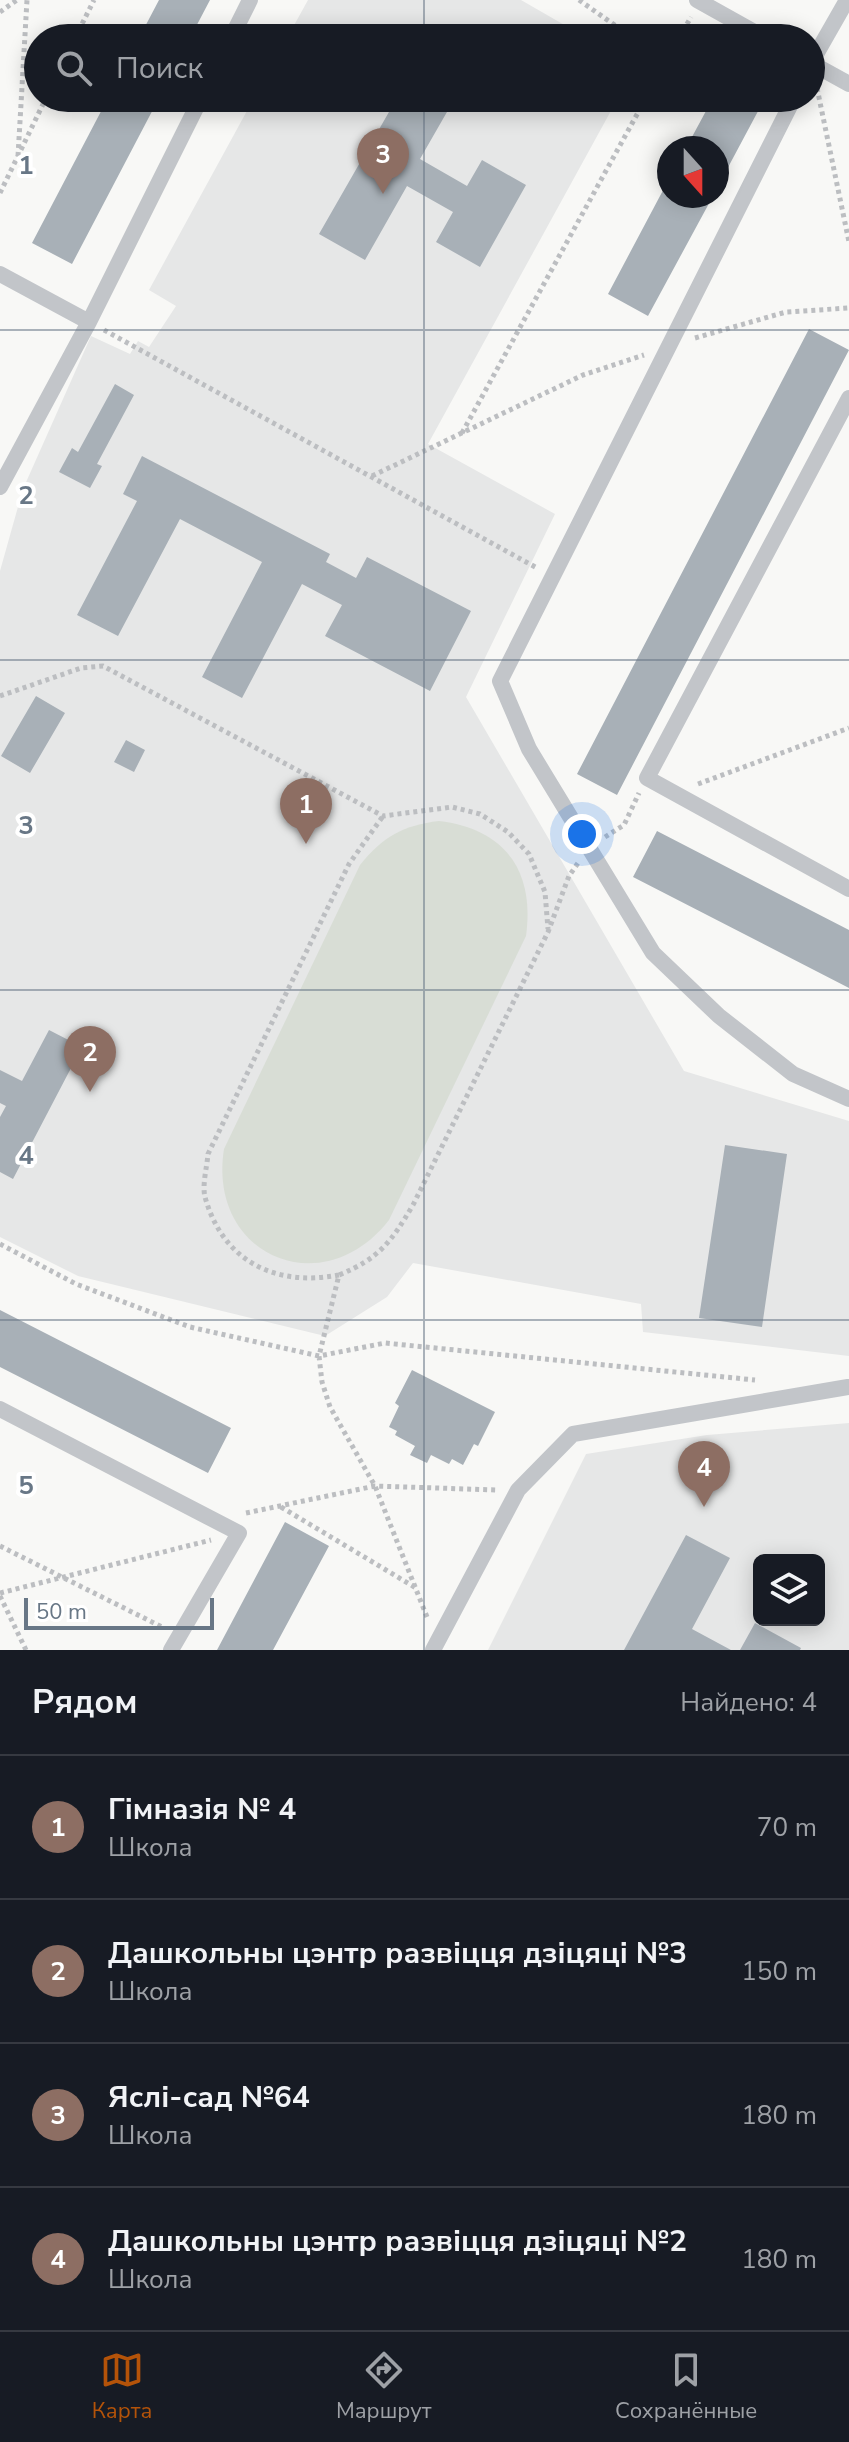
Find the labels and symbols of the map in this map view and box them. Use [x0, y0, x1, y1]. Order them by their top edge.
pin: 3 [357, 128, 409, 194]
north arrow [657, 136, 729, 208]
text: 1 [18, 148, 34, 183]
text: 2 [18, 478, 34, 513]
pin: 1 [280, 778, 332, 844]
text: 3 [18, 808, 34, 843]
your location [562, 814, 602, 854]
pin: 2 [64, 1026, 116, 1092]
text: 4 [18, 1138, 34, 1173]
pin: 4 [678, 1441, 730, 1507]
text: 5 [18, 1468, 34, 1503]
scale bar [24, 1594, 214, 1630]

